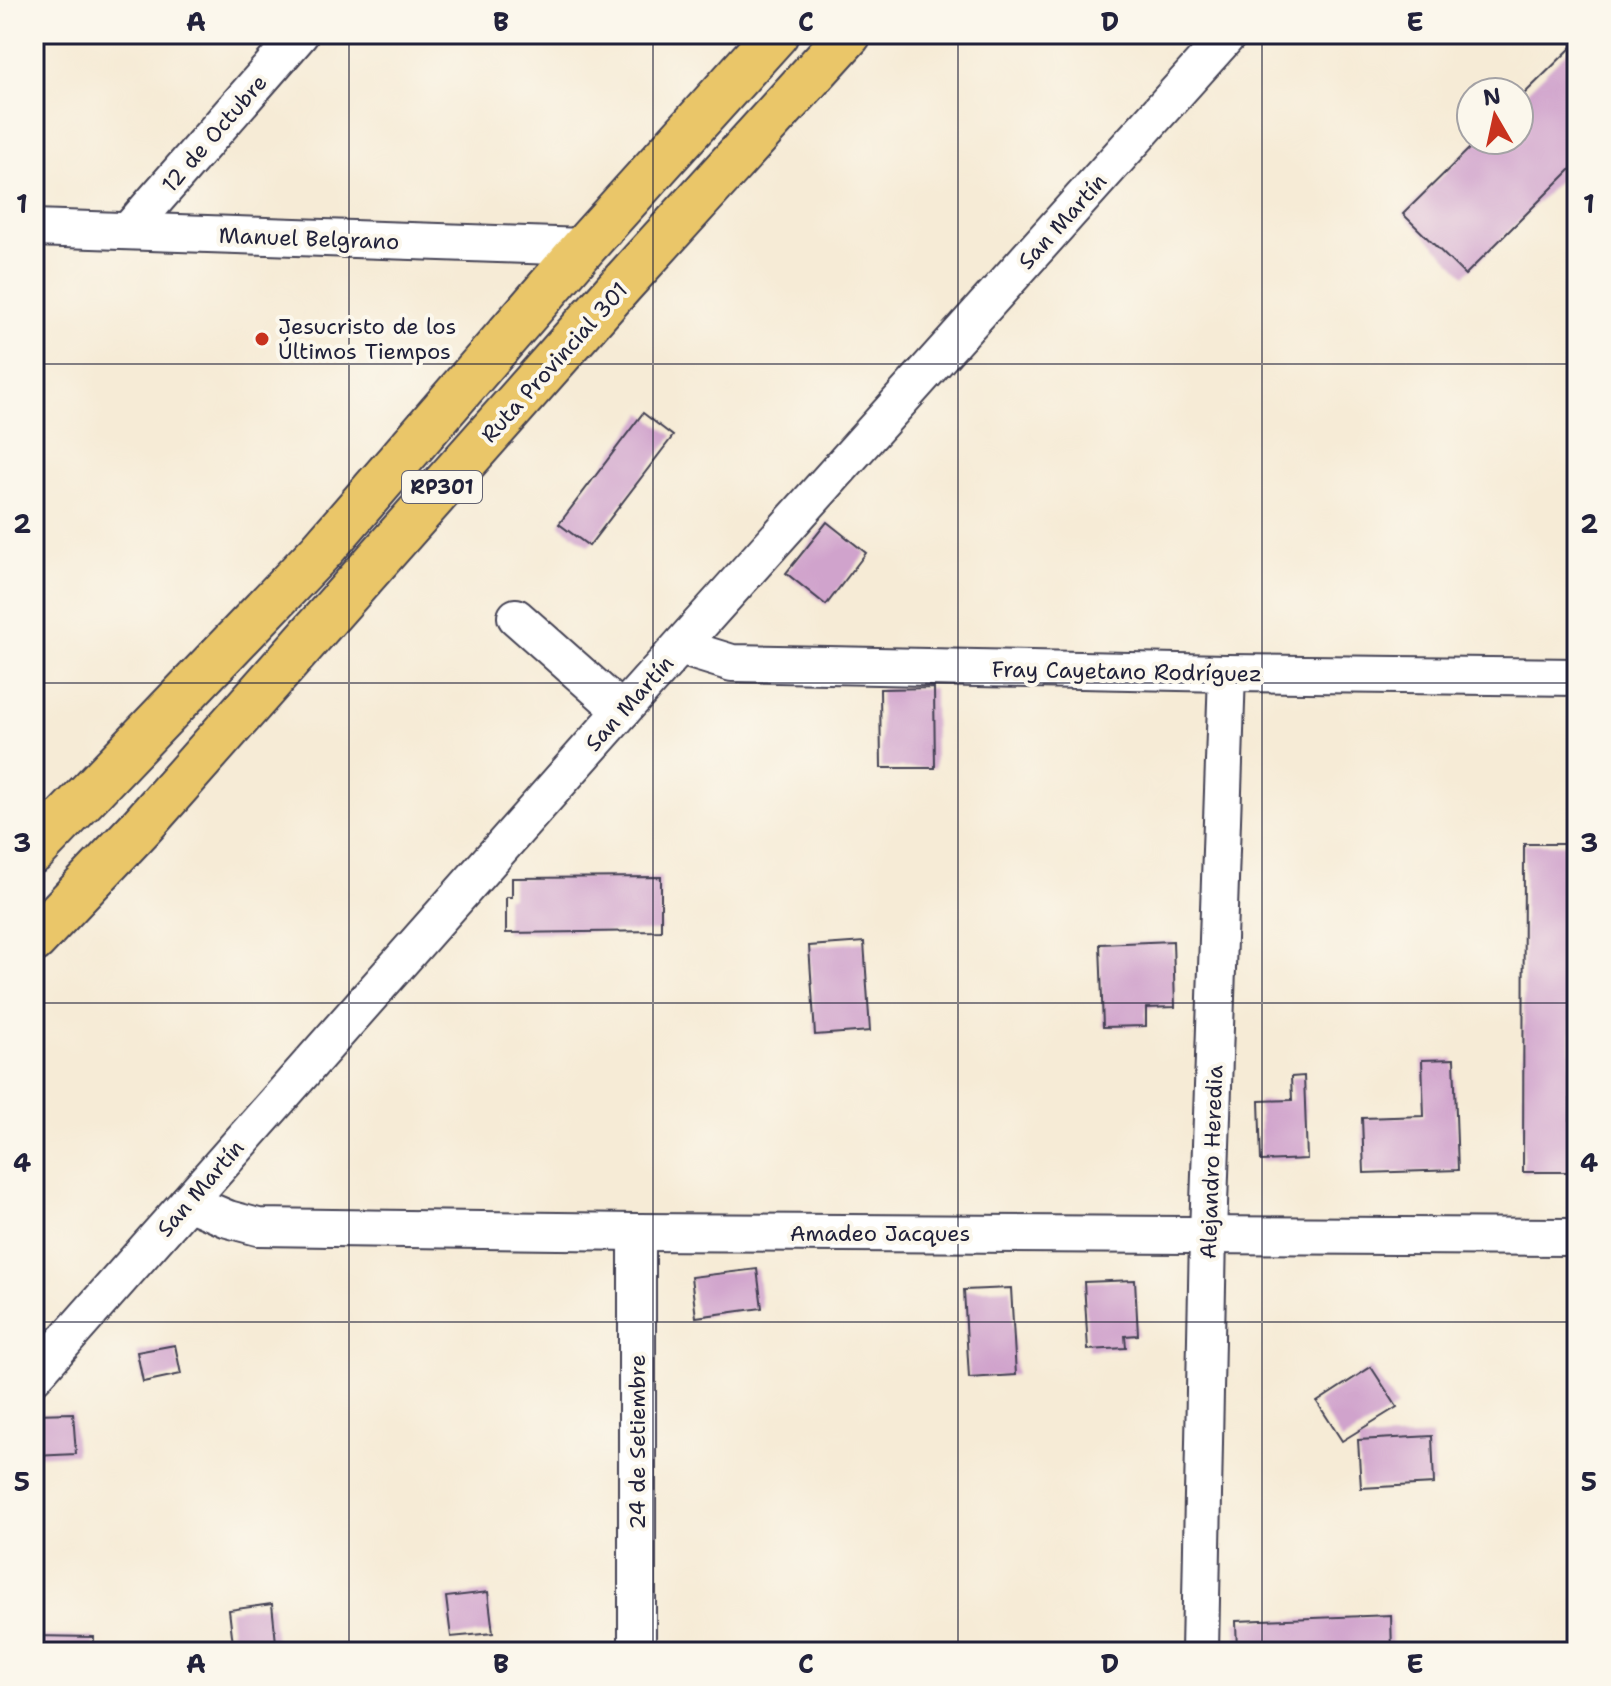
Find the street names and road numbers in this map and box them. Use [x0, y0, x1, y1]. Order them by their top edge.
street label: 12 de Octubre [155, 68, 274, 198]
street label: San Martín [1012, 167, 1113, 275]
street label: Manuel Belgrano [218, 221, 400, 256]
street label: Ruta Provincial 301 [475, 276, 634, 449]
road number: RP301 [402, 471, 482, 503]
street label: San Martín [579, 649, 680, 757]
street label: Fray Cayetano Rodríguez [992, 655, 1262, 688]
street label: Alejandro Heredia [1194, 1064, 1229, 1259]
street label: San Martín [150, 1134, 250, 1243]
street label: Amadeo Jacques [790, 1219, 970, 1248]
street label: 24 de Setiembre [623, 1354, 652, 1530]

